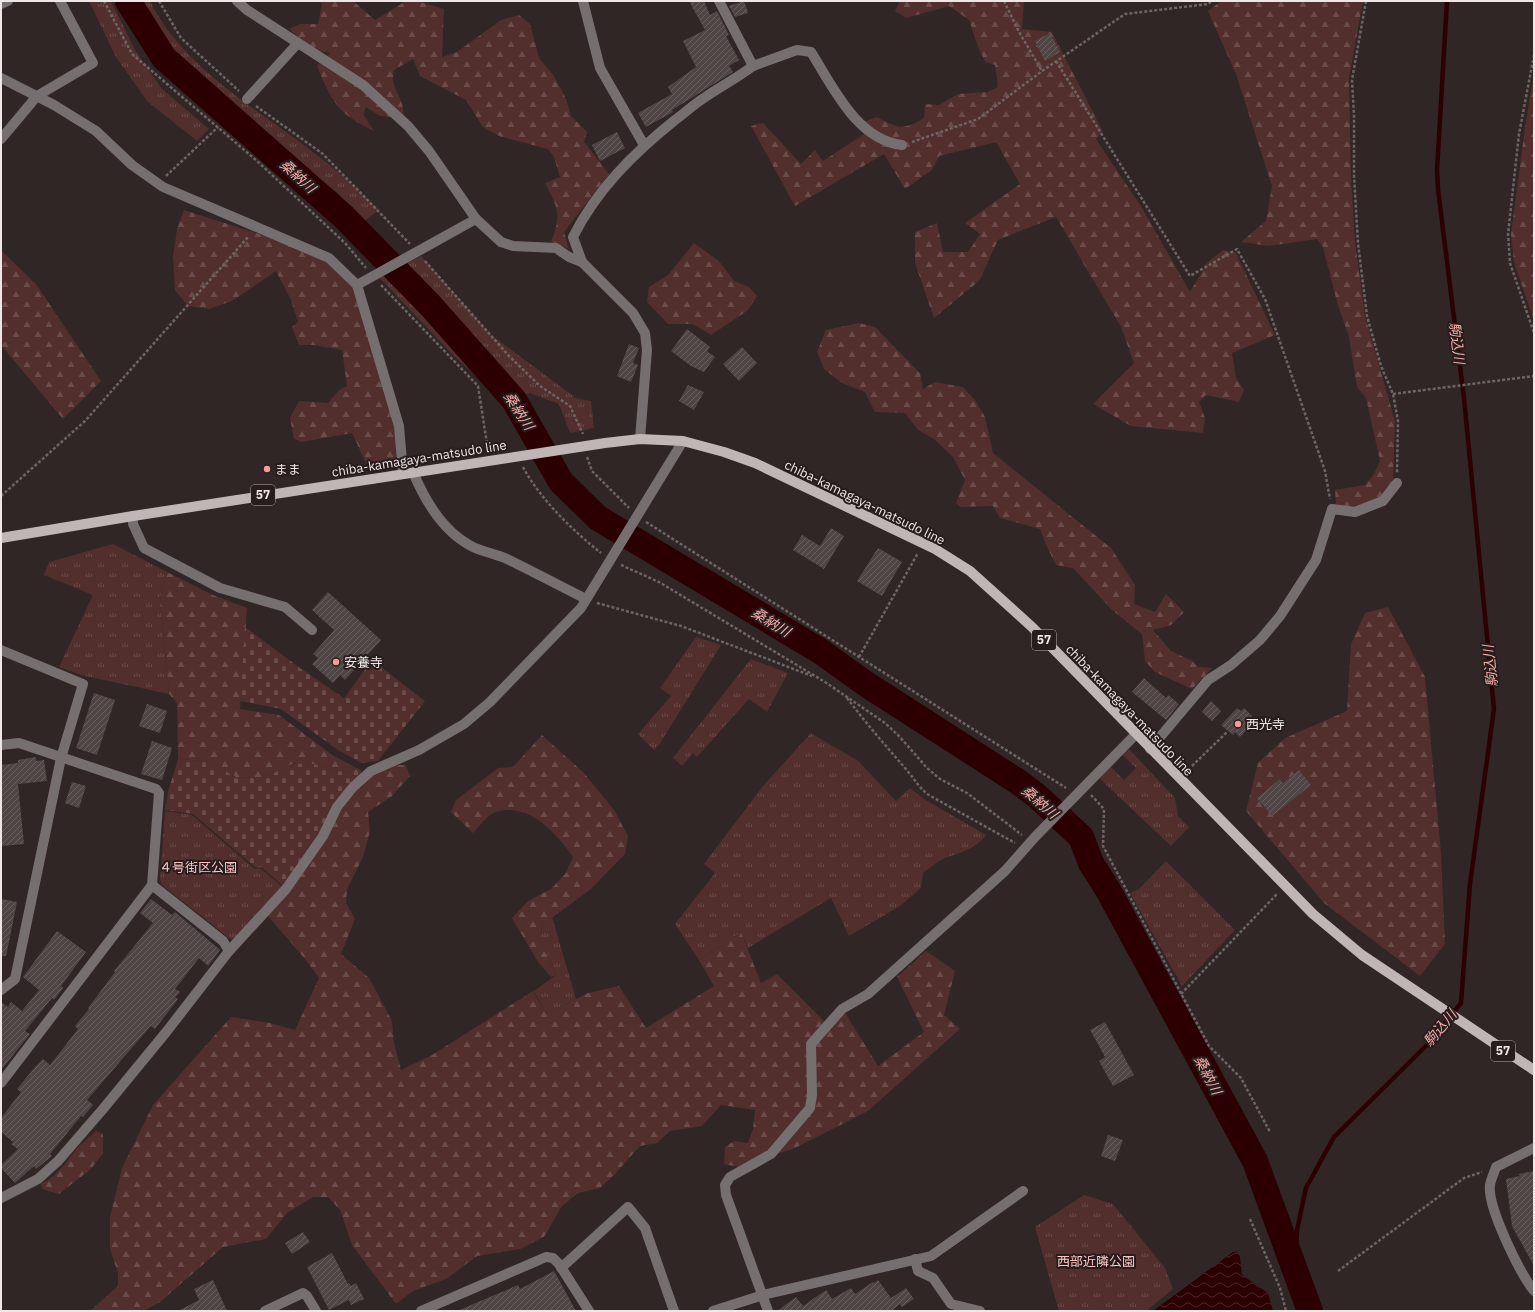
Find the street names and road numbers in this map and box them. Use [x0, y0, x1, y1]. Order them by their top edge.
street label: chiba-kamagaya-matsudo line [331, 436, 508, 481]
street label: chiba-kamagaya-matsudo line [782, 456, 948, 549]
road number: 57 [251, 485, 275, 505]
road number: 57 [1032, 630, 1056, 650]
street label: chiba-kamagaya-matsudo line [1062, 641, 1197, 780]
road number: 57 [1491, 1041, 1515, 1061]

